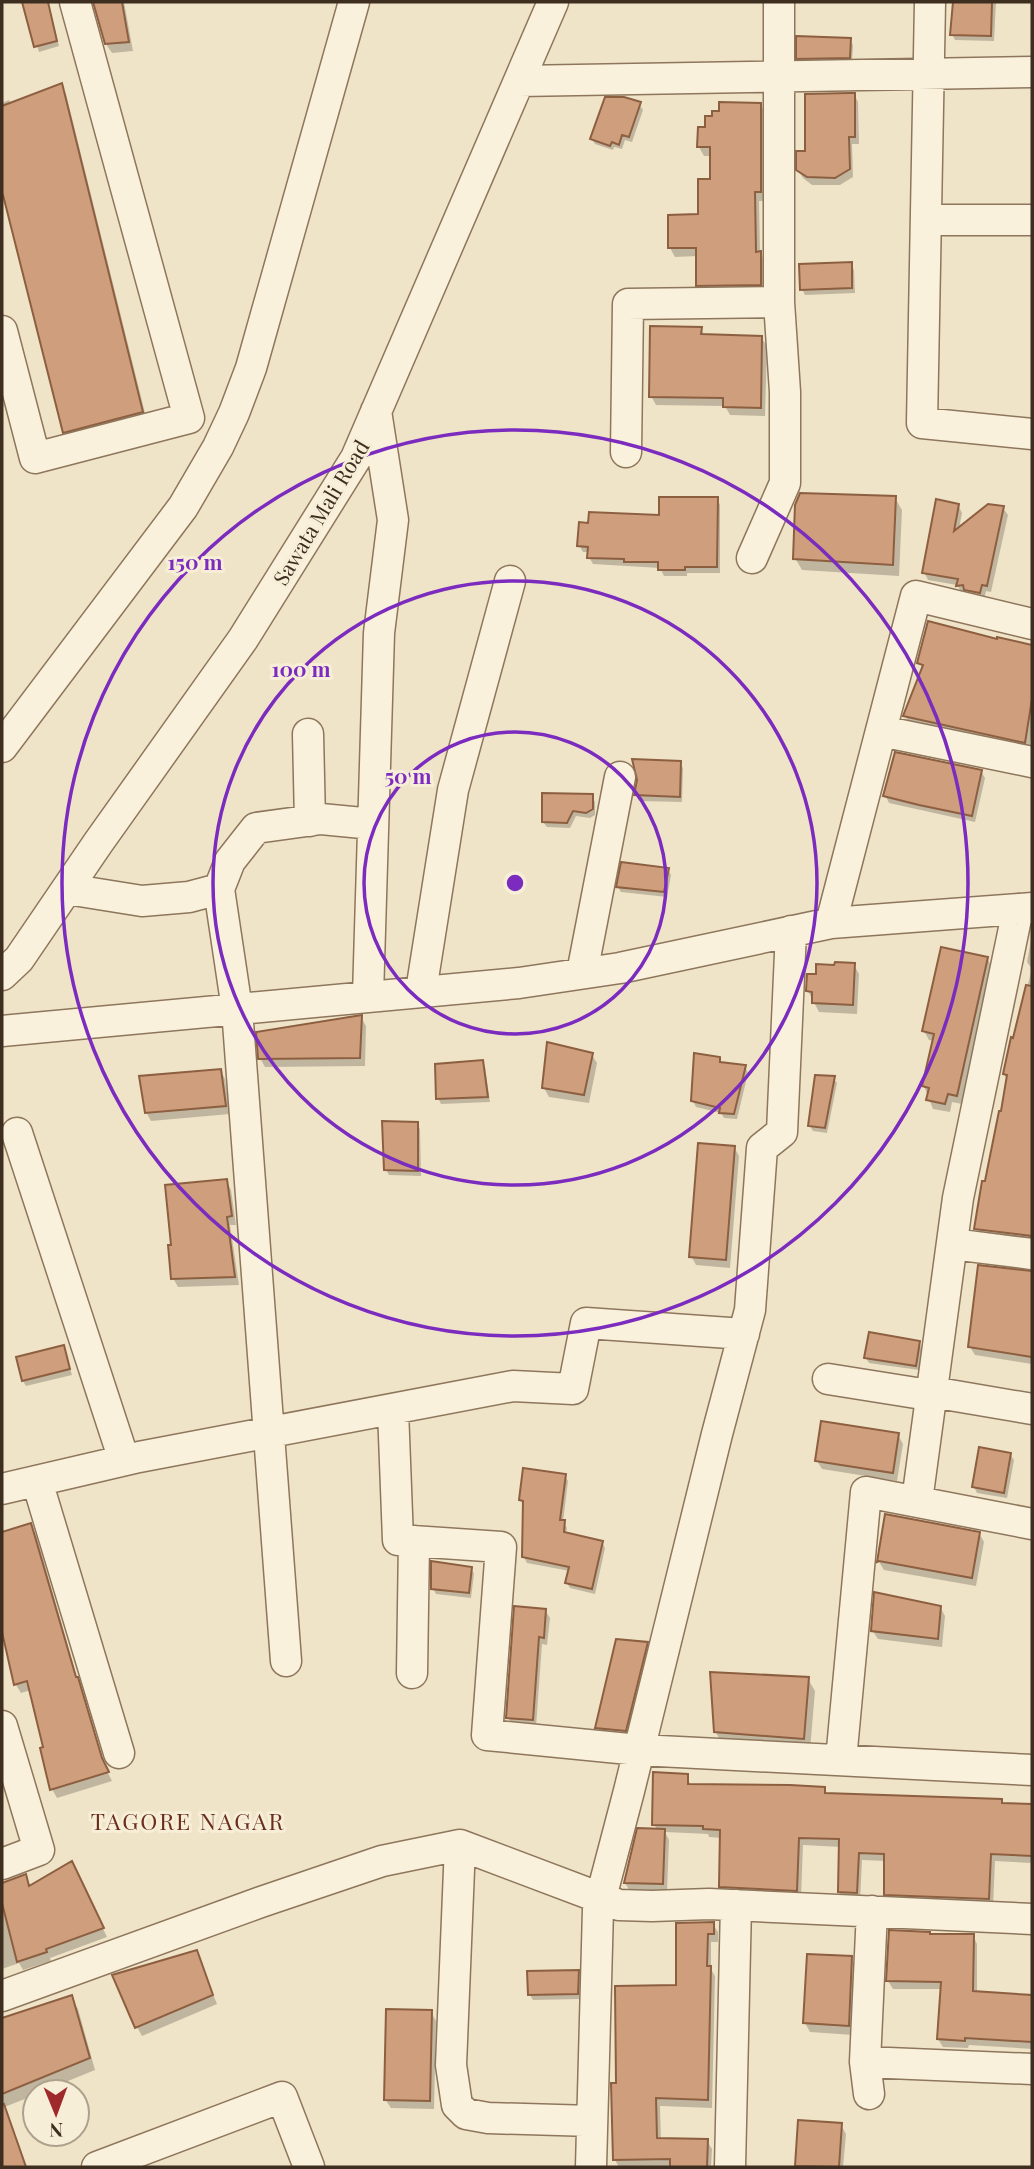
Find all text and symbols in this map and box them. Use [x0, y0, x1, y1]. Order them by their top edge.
street label: Sawata Mali Road [266, 434, 374, 590]
text: 150 m [168, 547, 222, 575]
text: 100 m [271, 654, 331, 682]
text: 50 m [384, 761, 432, 789]
centre of rings [503, 871, 527, 895]
district label: TAGORE NAGAR [91, 1805, 285, 1836]
north arrow [21, 2078, 91, 2148]
text: N [49, 2118, 63, 2144]

